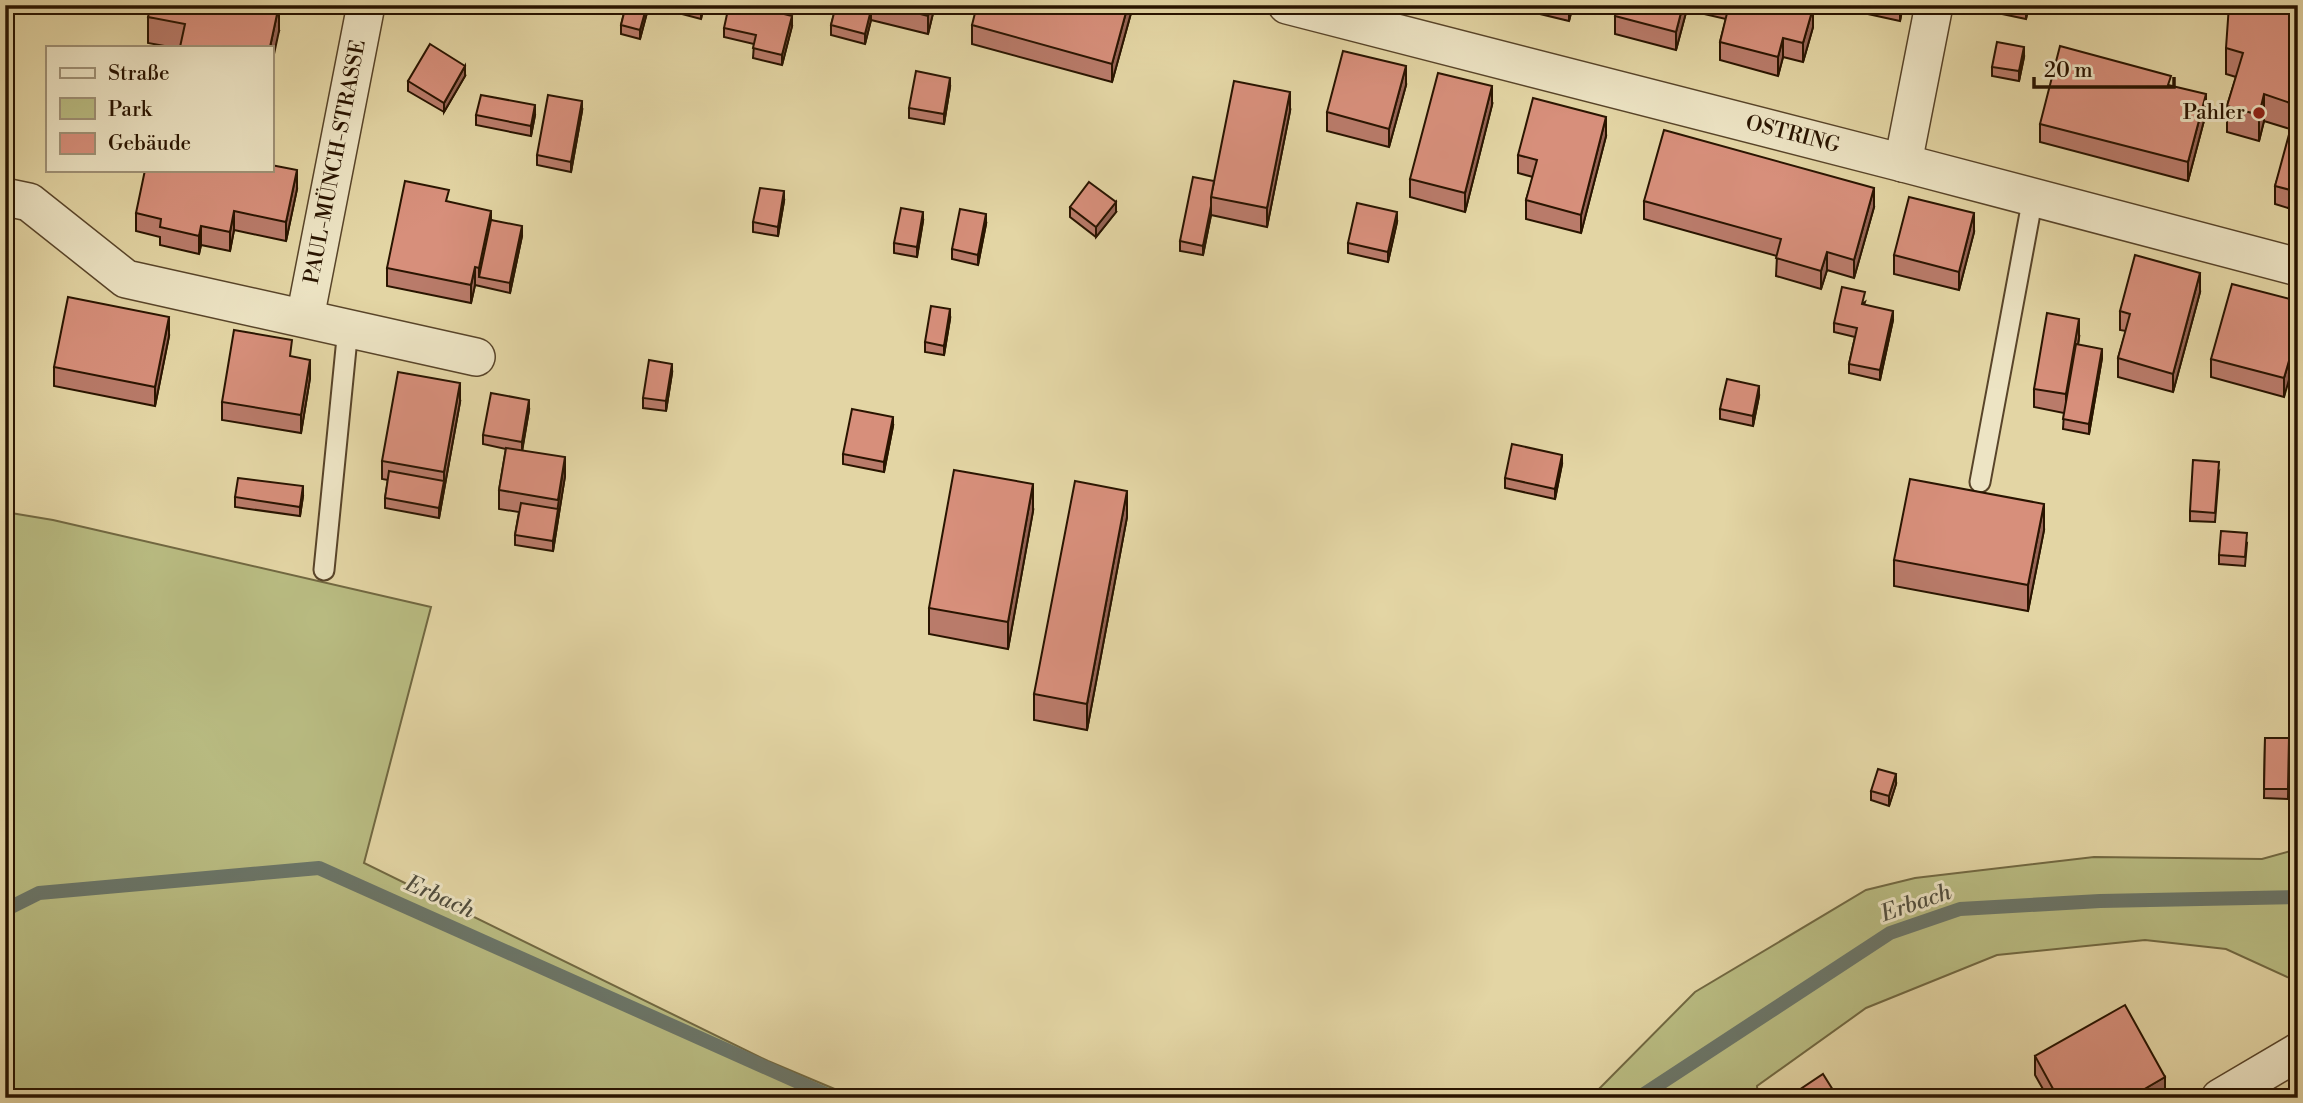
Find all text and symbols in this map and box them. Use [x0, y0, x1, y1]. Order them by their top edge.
street label: PAUL-MÜNCH-STRASSE [299, 38, 372, 286]
legend [46, 46, 273, 172]
scale bar [2034, 46, 2174, 90]
text: 20 m [2044, 58, 2093, 84]
text: Straße [108, 61, 170, 87]
text: Park [108, 97, 153, 123]
place label: Pahler [2183, 100, 2245, 126]
marker: Pahler [2251, 105, 2267, 121]
street label: OSTRING [1743, 110, 1843, 159]
text: Gebäude [108, 131, 191, 157]
water label: Erbach [400, 869, 479, 925]
water label: Erbach [1876, 878, 1955, 928]

